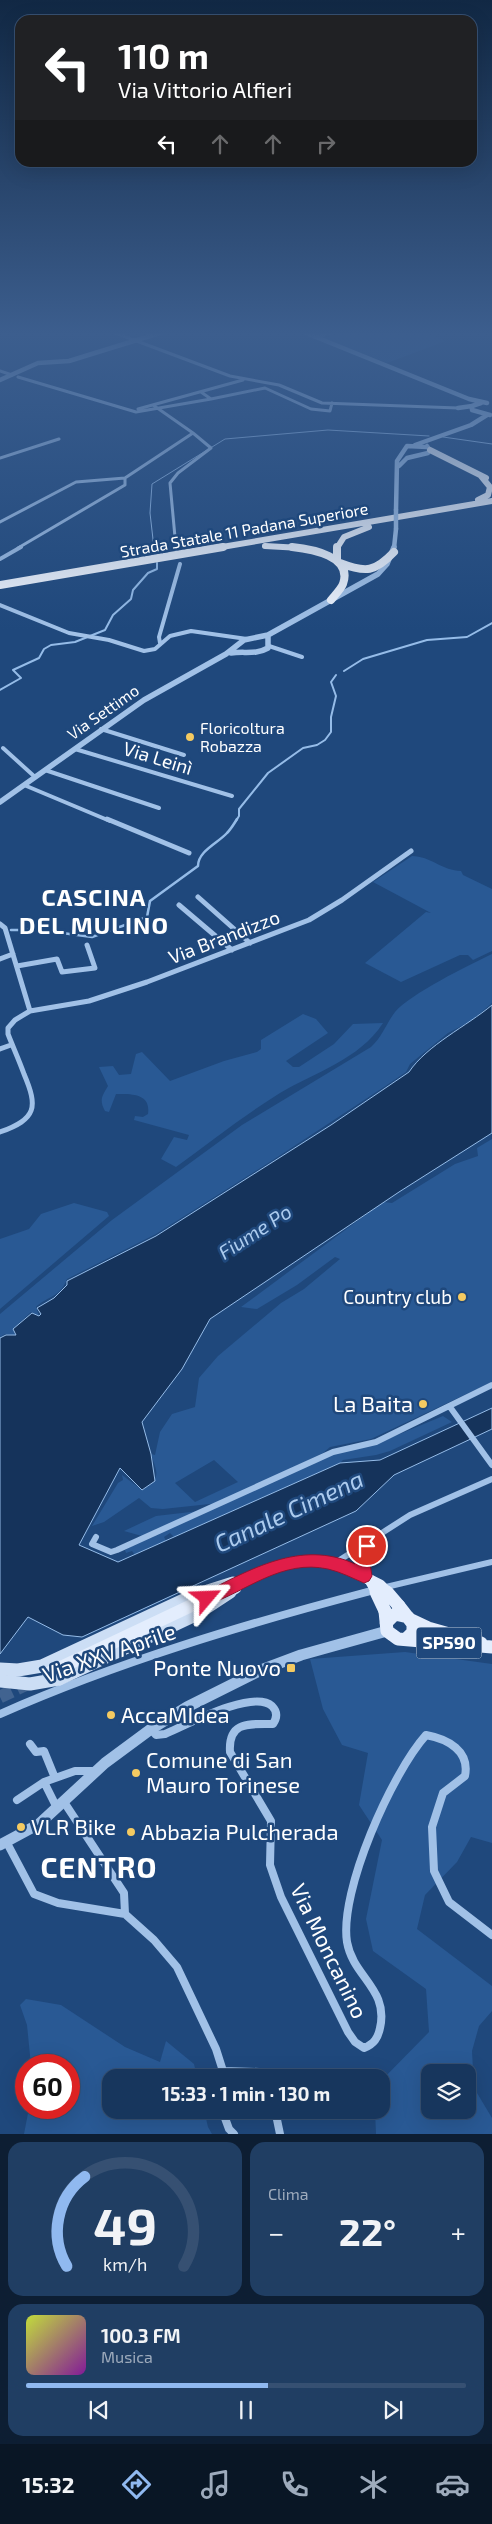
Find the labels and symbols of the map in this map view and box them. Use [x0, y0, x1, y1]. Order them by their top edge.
street label: Strada Statale 11 Padana Superiore [118, 498, 369, 561]
street label: Via Settimo [63, 680, 142, 743]
place label: Floricoltura Robazza [200, 718, 285, 755]
marker: Floricoltura Robazza [184, 731, 196, 743]
street label: Via Leinì [121, 736, 196, 779]
district label: CASCINA DEL MULINO [19, 882, 169, 939]
street label: Via Brandizzo [165, 905, 283, 968]
water label: Fiume Po [213, 1199, 296, 1264]
place label: Country club [343, 1285, 452, 1308]
marker: Country club [456, 1291, 468, 1303]
place label: La Baita [333, 1390, 413, 1416]
marker: La Baita [417, 1398, 429, 1410]
water label: Canale Cimena [209, 1463, 367, 1558]
pin [346, 1525, 388, 1567]
position arrow [180, 1571, 232, 1623]
street label: Via XXV Aprile [39, 1617, 179, 1687]
road number: SP590 [416, 1628, 482, 1659]
place label: Ponte Nuovo [153, 1654, 281, 1680]
marker: Ponte Nuovo [285, 1662, 297, 1674]
place label: AccaMIdea [121, 1701, 230, 1727]
marker: AccaMIdea [105, 1709, 117, 1721]
place label: Comune di San Mauro Torinese [146, 1746, 300, 1797]
marker: Comune di San Mauro Torinese [130, 1767, 142, 1779]
place label: VLR Bike [31, 1813, 116, 1839]
place label: Abbazia Pulcherada [141, 1818, 339, 1844]
marker: VLR Bike [15, 1821, 27, 1833]
marker: Abbazia Pulcherada [125, 1826, 137, 1838]
district label: CENTRO [41, 1849, 157, 1884]
street label: Via Moncanino [286, 1879, 374, 2022]
speed limit sign: 60 [15, 2054, 80, 2119]

